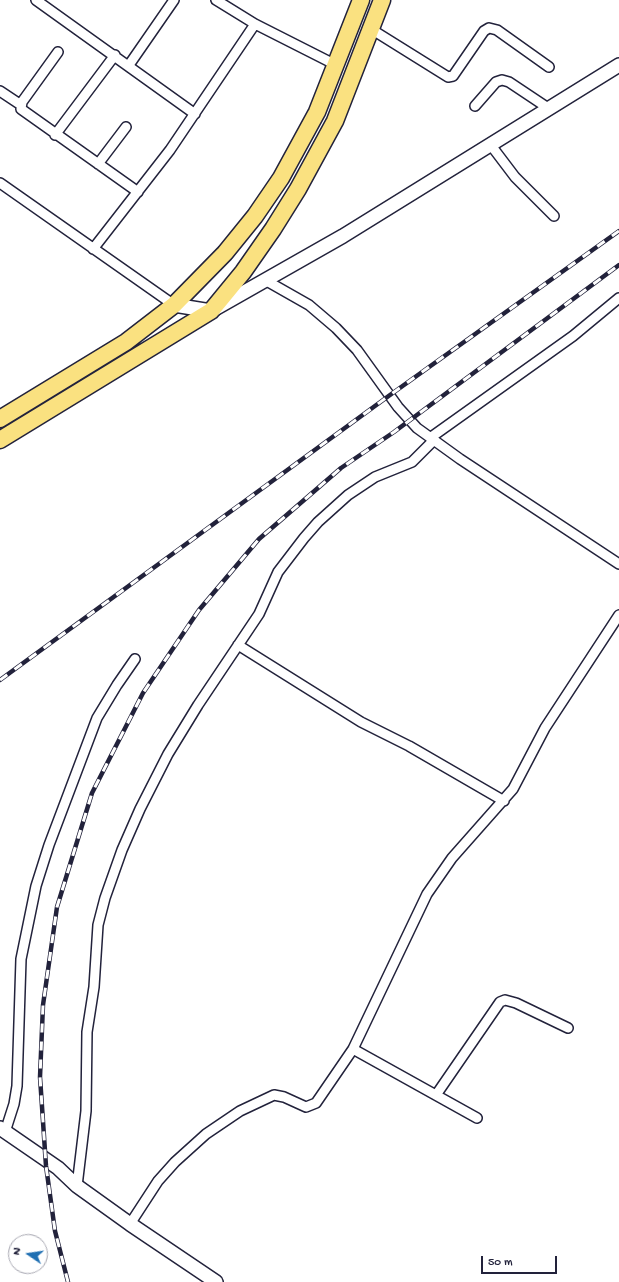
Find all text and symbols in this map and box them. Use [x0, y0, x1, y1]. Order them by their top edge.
north arrow [8, 1234, 48, 1274]
text: N [11, 1247, 24, 1256]
scale bar [483, 1248, 559, 1274]
text: 50 m [488, 1256, 513, 1270]

